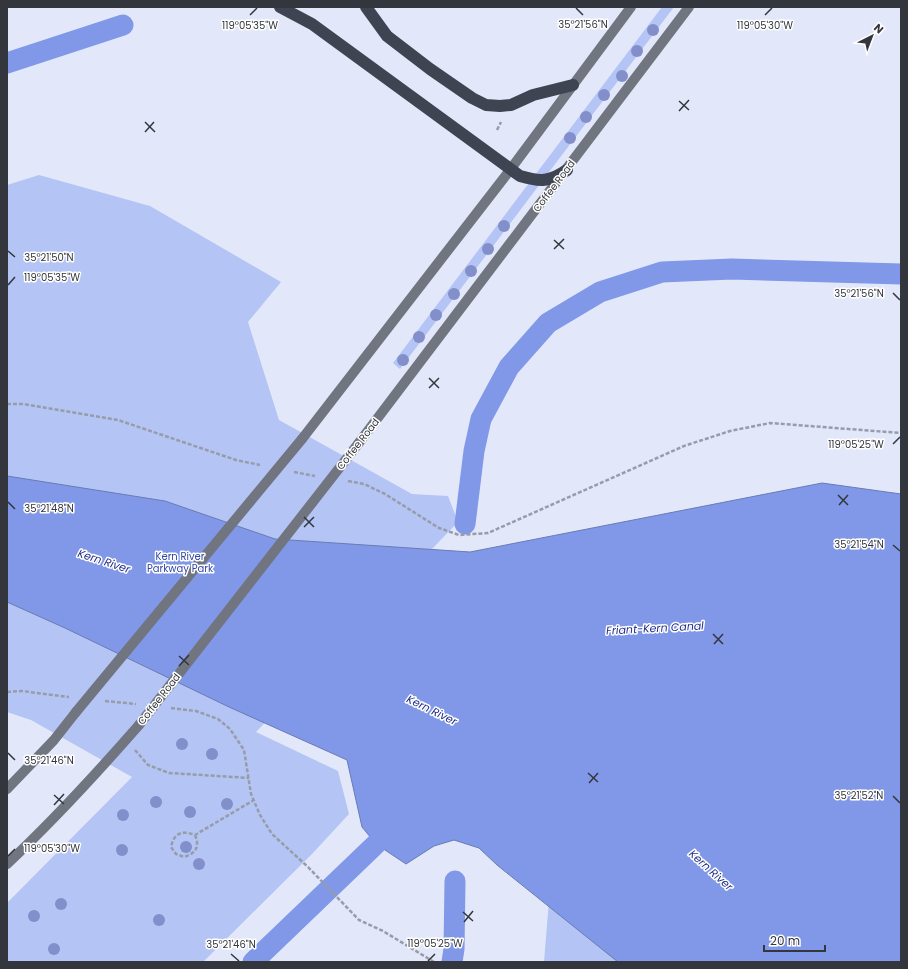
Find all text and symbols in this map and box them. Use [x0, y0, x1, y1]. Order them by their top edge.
north arrow [852, 16, 892, 56]
text: 35°21'56"N [558, 17, 608, 32]
text: 119°05'35"W [222, 18, 278, 33]
text: 119°05'30"W [737, 18, 793, 33]
text: N [870, 20, 887, 37]
street label: Coffee Road [529, 157, 579, 215]
text: 35°21'50"N [24, 250, 74, 265]
text: 119°05'35"W [24, 270, 80, 285]
text: 35°21'56"N [834, 286, 884, 301]
street label: Coffee Road [333, 415, 383, 473]
text: 119°05'25"W [828, 437, 884, 452]
text: 35°21'48"N [24, 501, 74, 516]
text: 35°21'54"N [834, 537, 884, 552]
water label: Kern River [76, 545, 133, 577]
park label: Kern River Parkway Park [147, 549, 214, 576]
water label: Friant-Kern Canal [606, 617, 705, 639]
street label: Coffee Road [134, 670, 184, 728]
water label: Kern River [404, 691, 461, 729]
text: 35°21'46"N [24, 753, 74, 768]
text: 35°21'52"N [835, 788, 883, 803]
text: 119°05'30"W [24, 841, 80, 856]
water label: Kern River [685, 846, 737, 895]
scale bar [764, 927, 825, 953]
text: 20 m [770, 932, 800, 949]
text: 119°05'25"W [407, 936, 463, 951]
text: 35°21'46"N [206, 937, 256, 952]

